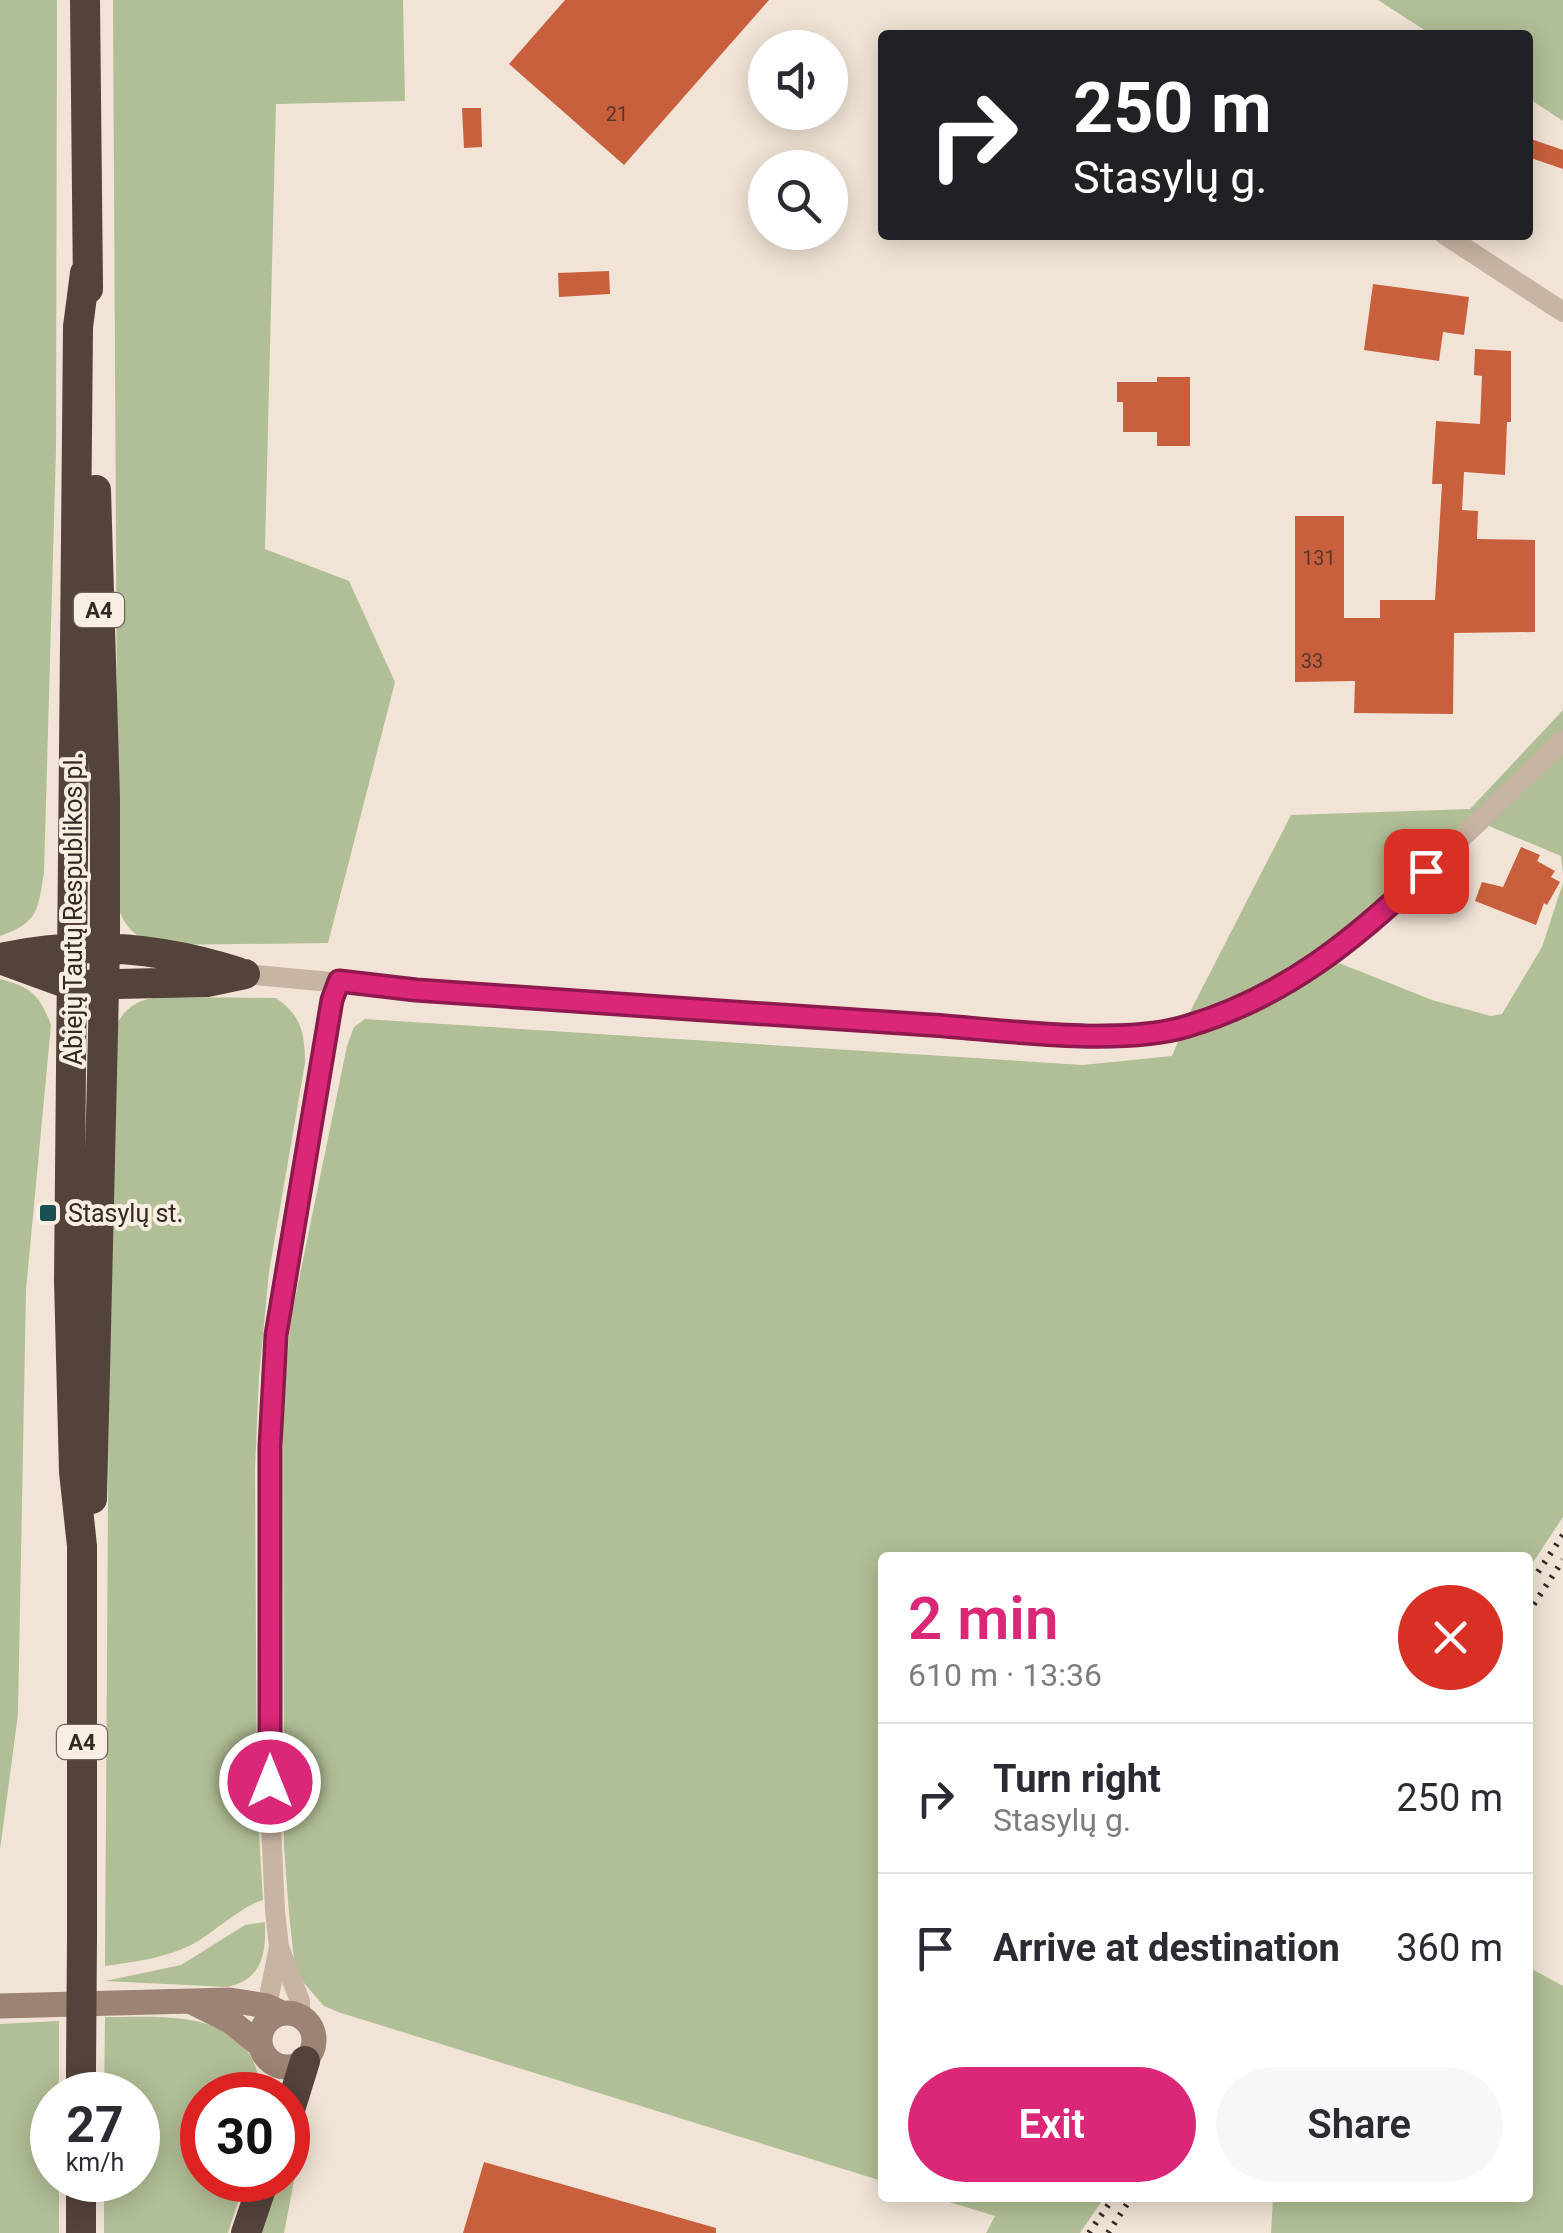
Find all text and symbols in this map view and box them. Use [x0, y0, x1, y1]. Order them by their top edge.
map controls [748, 30, 848, 250]
button: sound [748, 30, 848, 130]
text: 250 m [1073, 67, 1272, 149]
icon: right [908, 70, 1038, 200]
house number: 21 [606, 102, 628, 126]
button: search [748, 150, 848, 250]
text: Stasylų g. [1073, 151, 1267, 204]
house number: 131 [1302, 546, 1336, 570]
road number: A4 [74, 593, 124, 627]
house number: 33 [1301, 649, 1323, 673]
street label: Abiejų Tautų Respublikos pl. [59, 753, 88, 1065]
pin [1384, 829, 1469, 914]
icon: arrive [1399, 844, 1454, 899]
place label: Stasylų st. [68, 1199, 183, 1228]
marker: Stasylų st. [37, 1202, 59, 1224]
text: 2 min [908, 1583, 1058, 1654]
button: close [1398, 1585, 1503, 1690]
text: 610 m · 13:36 [908, 1656, 1102, 1694]
road number: A4 [57, 1725, 107, 1759]
position arrow [218, 1730, 322, 1834]
text: Turn right [993, 1757, 1161, 1801]
icon: right [908, 1771, 963, 1826]
text: 250 m [1396, 1776, 1503, 1820]
text: Stasylų g. [993, 1801, 1131, 1839]
icon: arrive [908, 1921, 963, 1976]
text: Arrive at destination [993, 1926, 1340, 1970]
text: 360 m [1396, 1926, 1503, 1970]
button: Exit [908, 2067, 1196, 2182]
button: Share [1216, 2067, 1503, 2182]
speed limit sign: 30 [180, 2072, 310, 2202]
text: 27 [66, 2096, 124, 2154]
text: km/h [66, 2148, 124, 2177]

